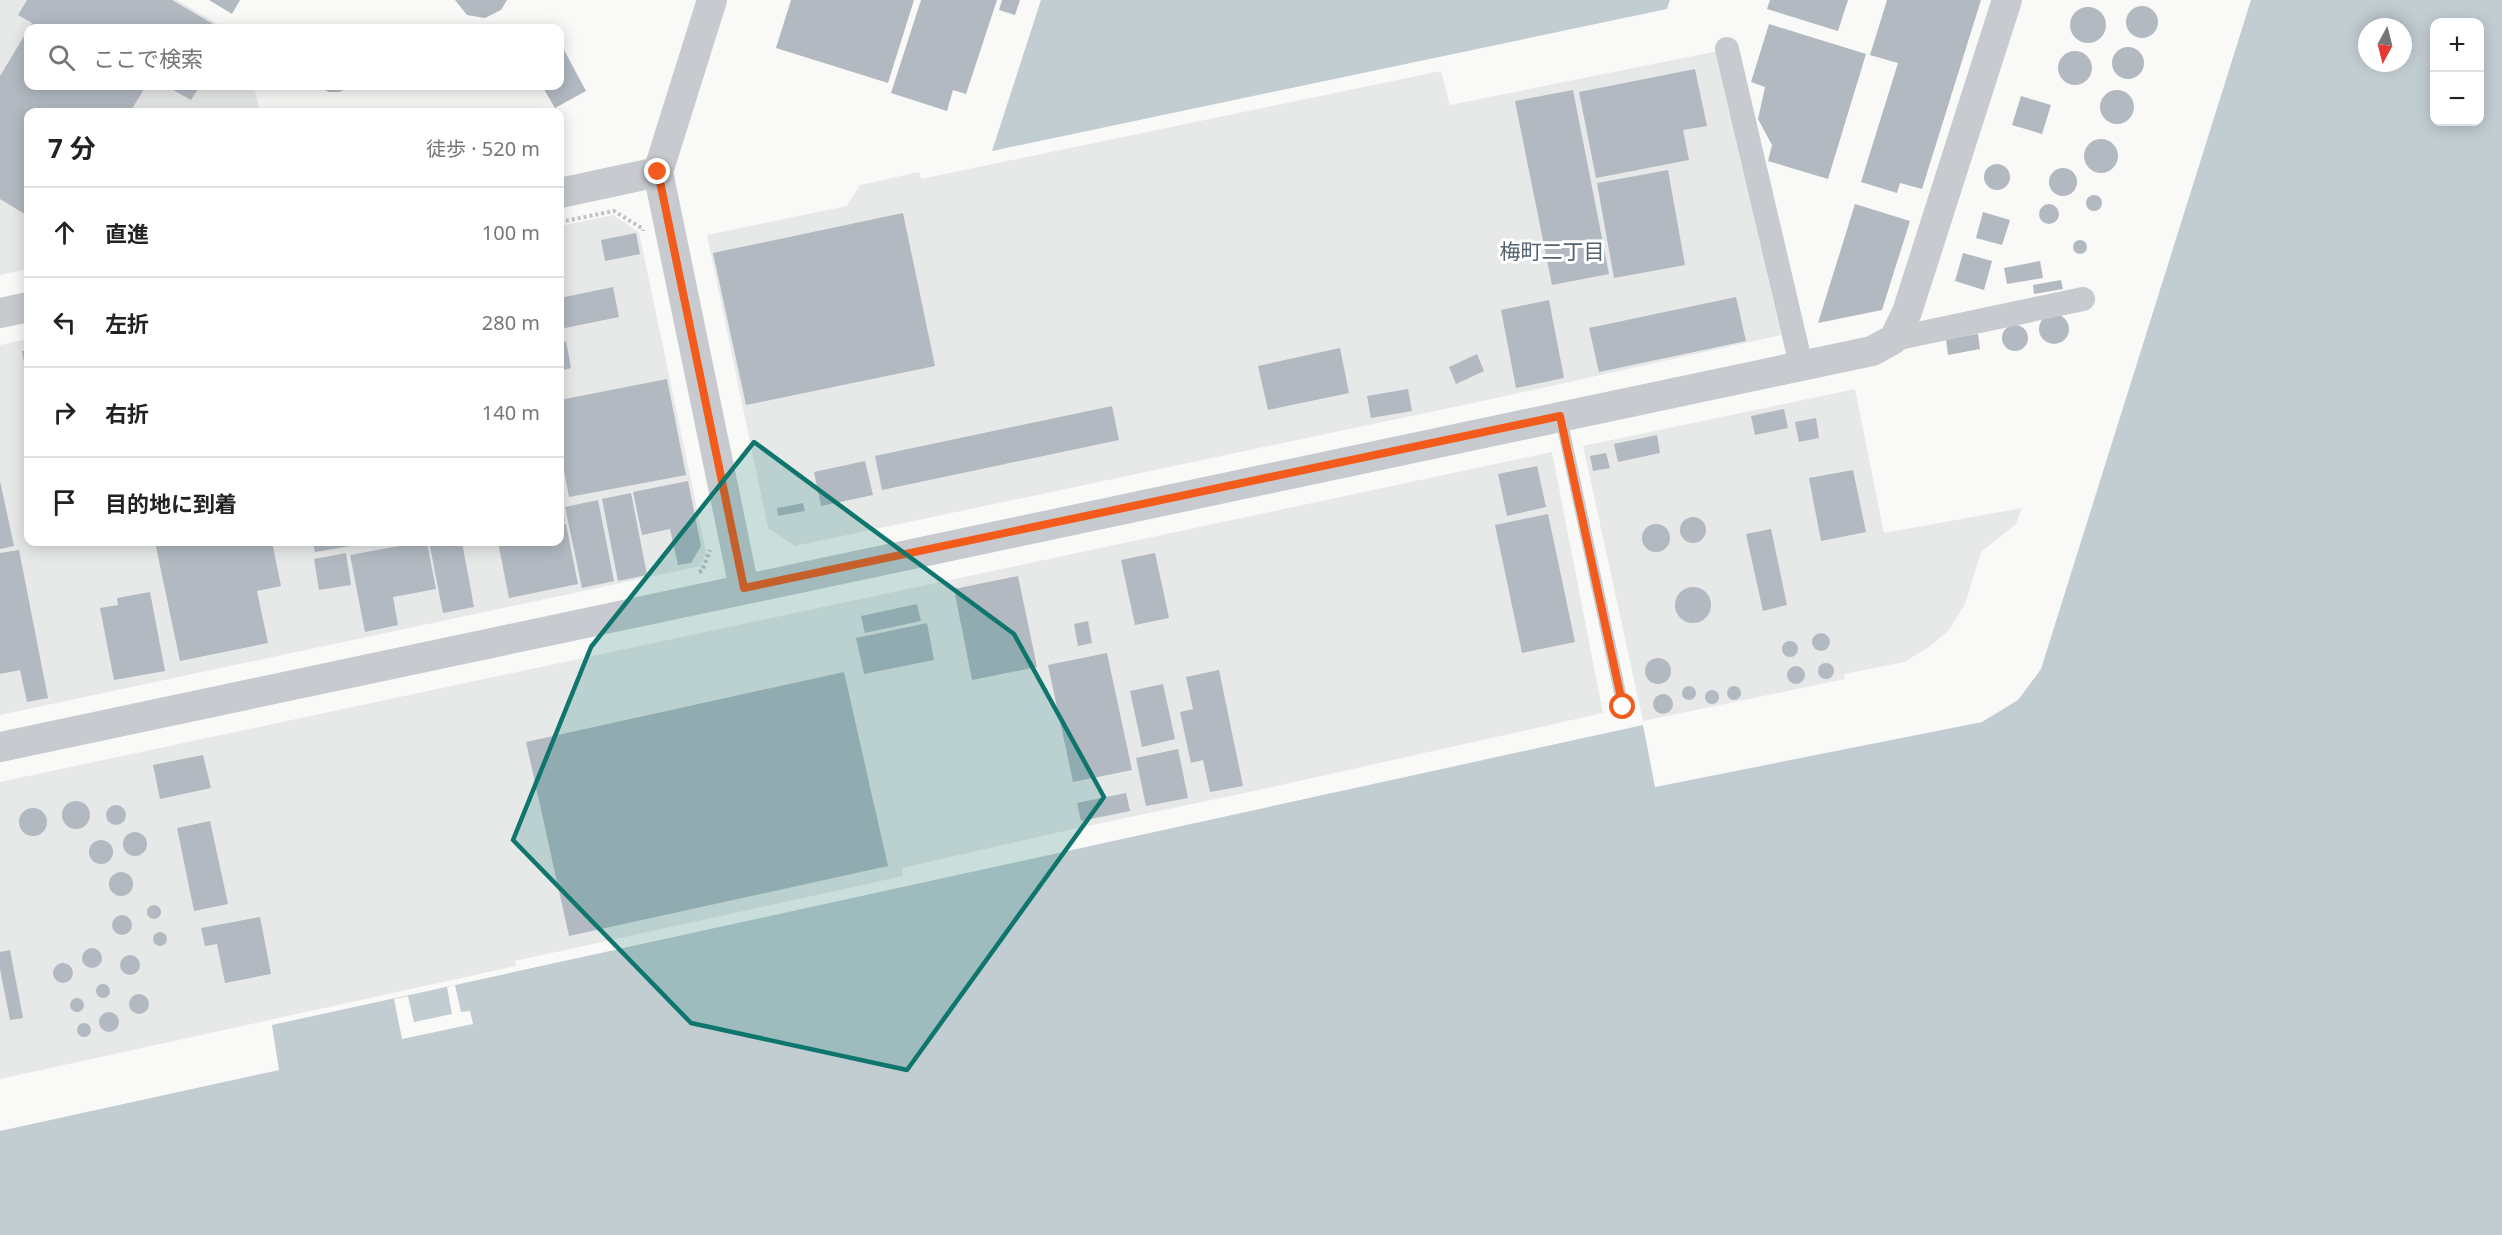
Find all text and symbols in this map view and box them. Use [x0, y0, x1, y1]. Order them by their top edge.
north arrow [2358, 18, 2412, 72]
map controls [2430, 18, 2484, 126]
button: + [2430, 18, 2484, 72]
search box [24, 24, 564, 90]
icon: search [45, 41, 78, 74]
text: ここで検索 [93, 43, 203, 73]
button: − [2430, 72, 2484, 126]
text: 7 分 [48, 130, 96, 166]
text: 徒歩 · 520 m [426, 135, 540, 162]
route end [644, 158, 670, 184]
icon: ahead [48, 216, 81, 249]
text: 直進 [105, 218, 149, 248]
text: 100 m [482, 219, 540, 246]
district label: 梅町二丁目 [1500, 237, 1605, 265]
icon: left [48, 306, 81, 339]
text: 左折 [105, 308, 149, 338]
text: 280 m [482, 309, 540, 336]
icon: right [48, 396, 81, 429]
text: 右折 [105, 398, 149, 428]
text: 140 m [482, 399, 540, 426]
icon: arrive [48, 486, 81, 519]
text: 目的地に到着 [105, 488, 237, 518]
route start [1609, 693, 1635, 719]

